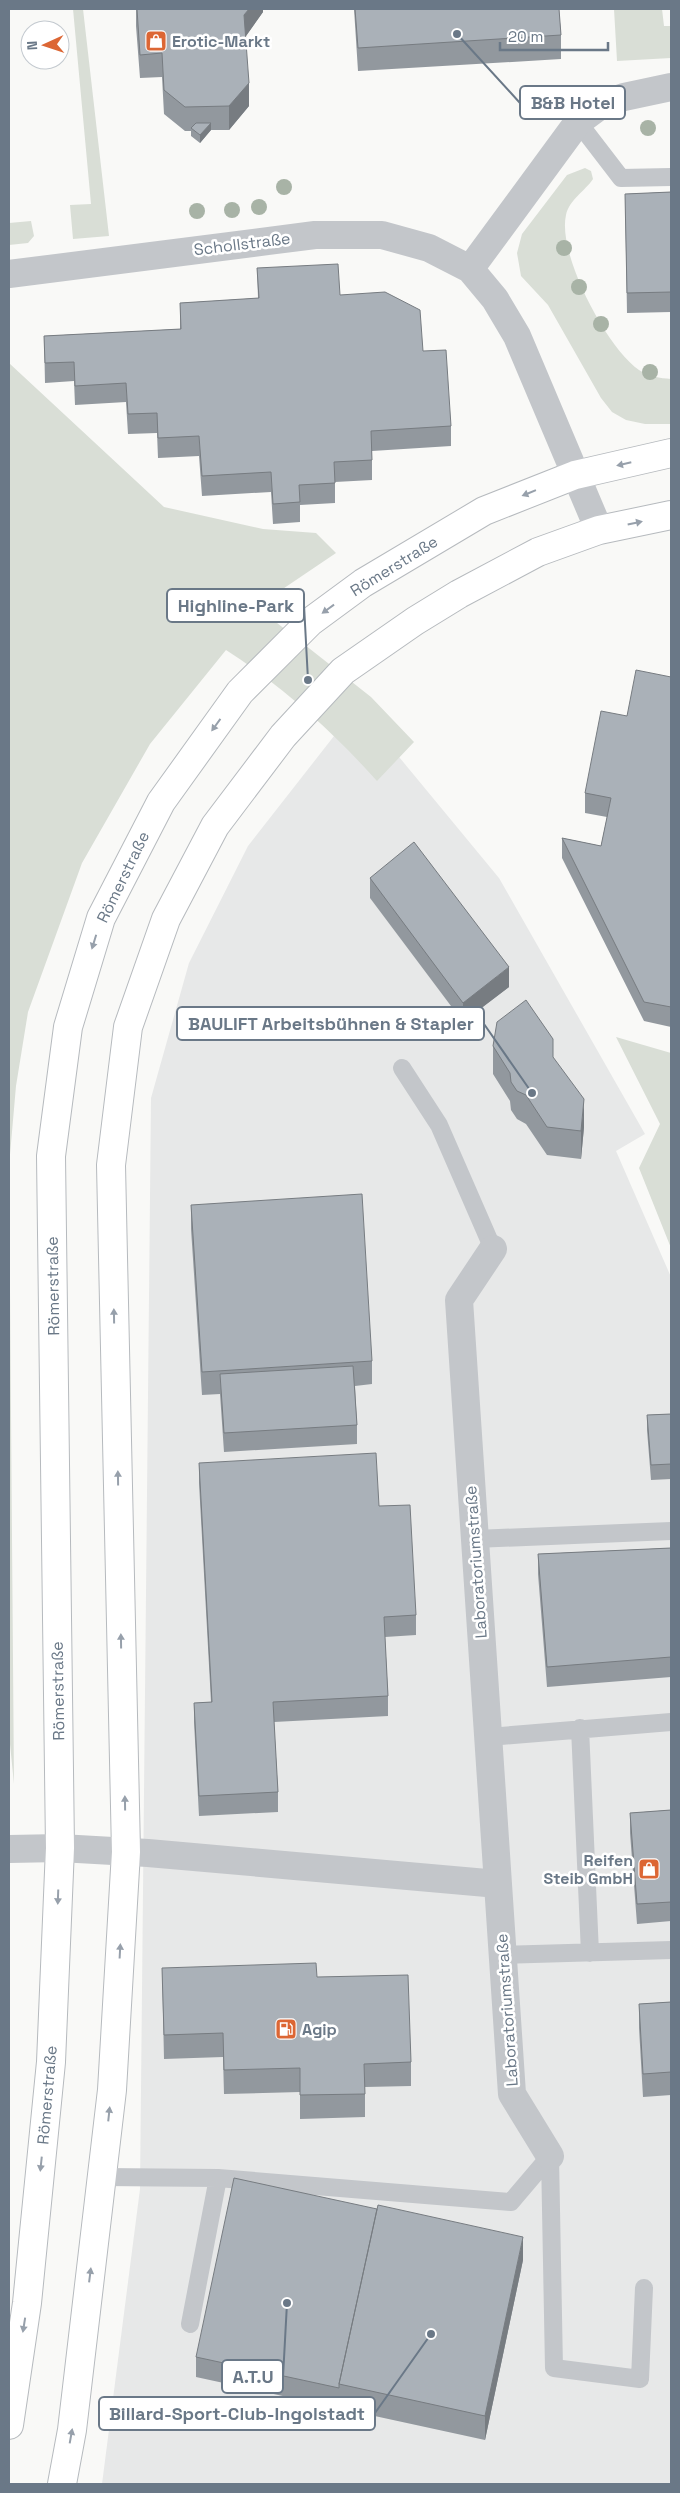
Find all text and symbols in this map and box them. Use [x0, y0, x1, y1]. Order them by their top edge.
north arrow [20, 20, 70, 70]
scale bar [500, 20, 608, 52]
text: 20 m [508, 27, 543, 46]
shop icon: Erotic-Markt [144, 29, 168, 53]
place label: Erotic-Markt [172, 31, 270, 52]
text: N [23, 41, 41, 51]
callout: B&B Hotel [520, 86, 625, 119]
text: B&B Hotel [531, 91, 615, 114]
street label: Schollstraße [193, 228, 291, 260]
one-way arrow [616, 460, 631, 468]
one-way arrow [521, 489, 536, 497]
one-way arrow [628, 519, 643, 527]
street label: Römerstraße [346, 531, 442, 601]
callout: Highline-Park [167, 589, 304, 622]
text: Highline-Park [178, 594, 294, 617]
one-way arrow [321, 604, 335, 614]
one-way arrow [211, 718, 221, 732]
street label: Römerstraße [92, 828, 154, 926]
one-way arrow [89, 934, 97, 949]
callout: BAULIFT Arbeitsbühnen & Stapler [177, 1007, 484, 1040]
text: BAULIFT Arbeitsbühnen & Stapler [188, 1012, 474, 1035]
street label: Römerstraße [42, 1236, 64, 1336]
one-way arrow [110, 1308, 118, 1324]
one-way arrow [114, 1470, 122, 1486]
street label: Laboratoriumstraße [460, 1485, 492, 1639]
one-way arrow [117, 1633, 125, 1649]
street label: Römerstraße [47, 1641, 69, 1741]
one-way arrow [120, 1795, 128, 1811]
place label: Reifen Steib GmbH [544, 1850, 633, 1889]
shop icon: Reifen Steib GmbH [637, 1857, 661, 1881]
one-way arrow [54, 1889, 62, 1905]
street label: Laboratoriumstraße [491, 1933, 523, 2087]
one-way arrow [116, 1943, 124, 1959]
fuel station icon: Agip [274, 2017, 298, 2041]
place label: Agip [302, 2019, 337, 2040]
street label: Römerstraße [32, 2045, 62, 2145]
one-way arrow [105, 2105, 113, 2121]
one-way arrow [37, 2156, 45, 2172]
one-way arrow [86, 2267, 94, 2283]
one-way arrow [20, 2318, 28, 2334]
callout: A.T.U [222, 2360, 283, 2393]
text: A.T.U [232, 2365, 274, 2388]
callout: Billard-Sport-Club-Ingolstadt [99, 2397, 375, 2430]
text: Billard-Sport-Club-Ingolstadt [109, 2402, 365, 2425]
one-way arrow [67, 2428, 75, 2444]

